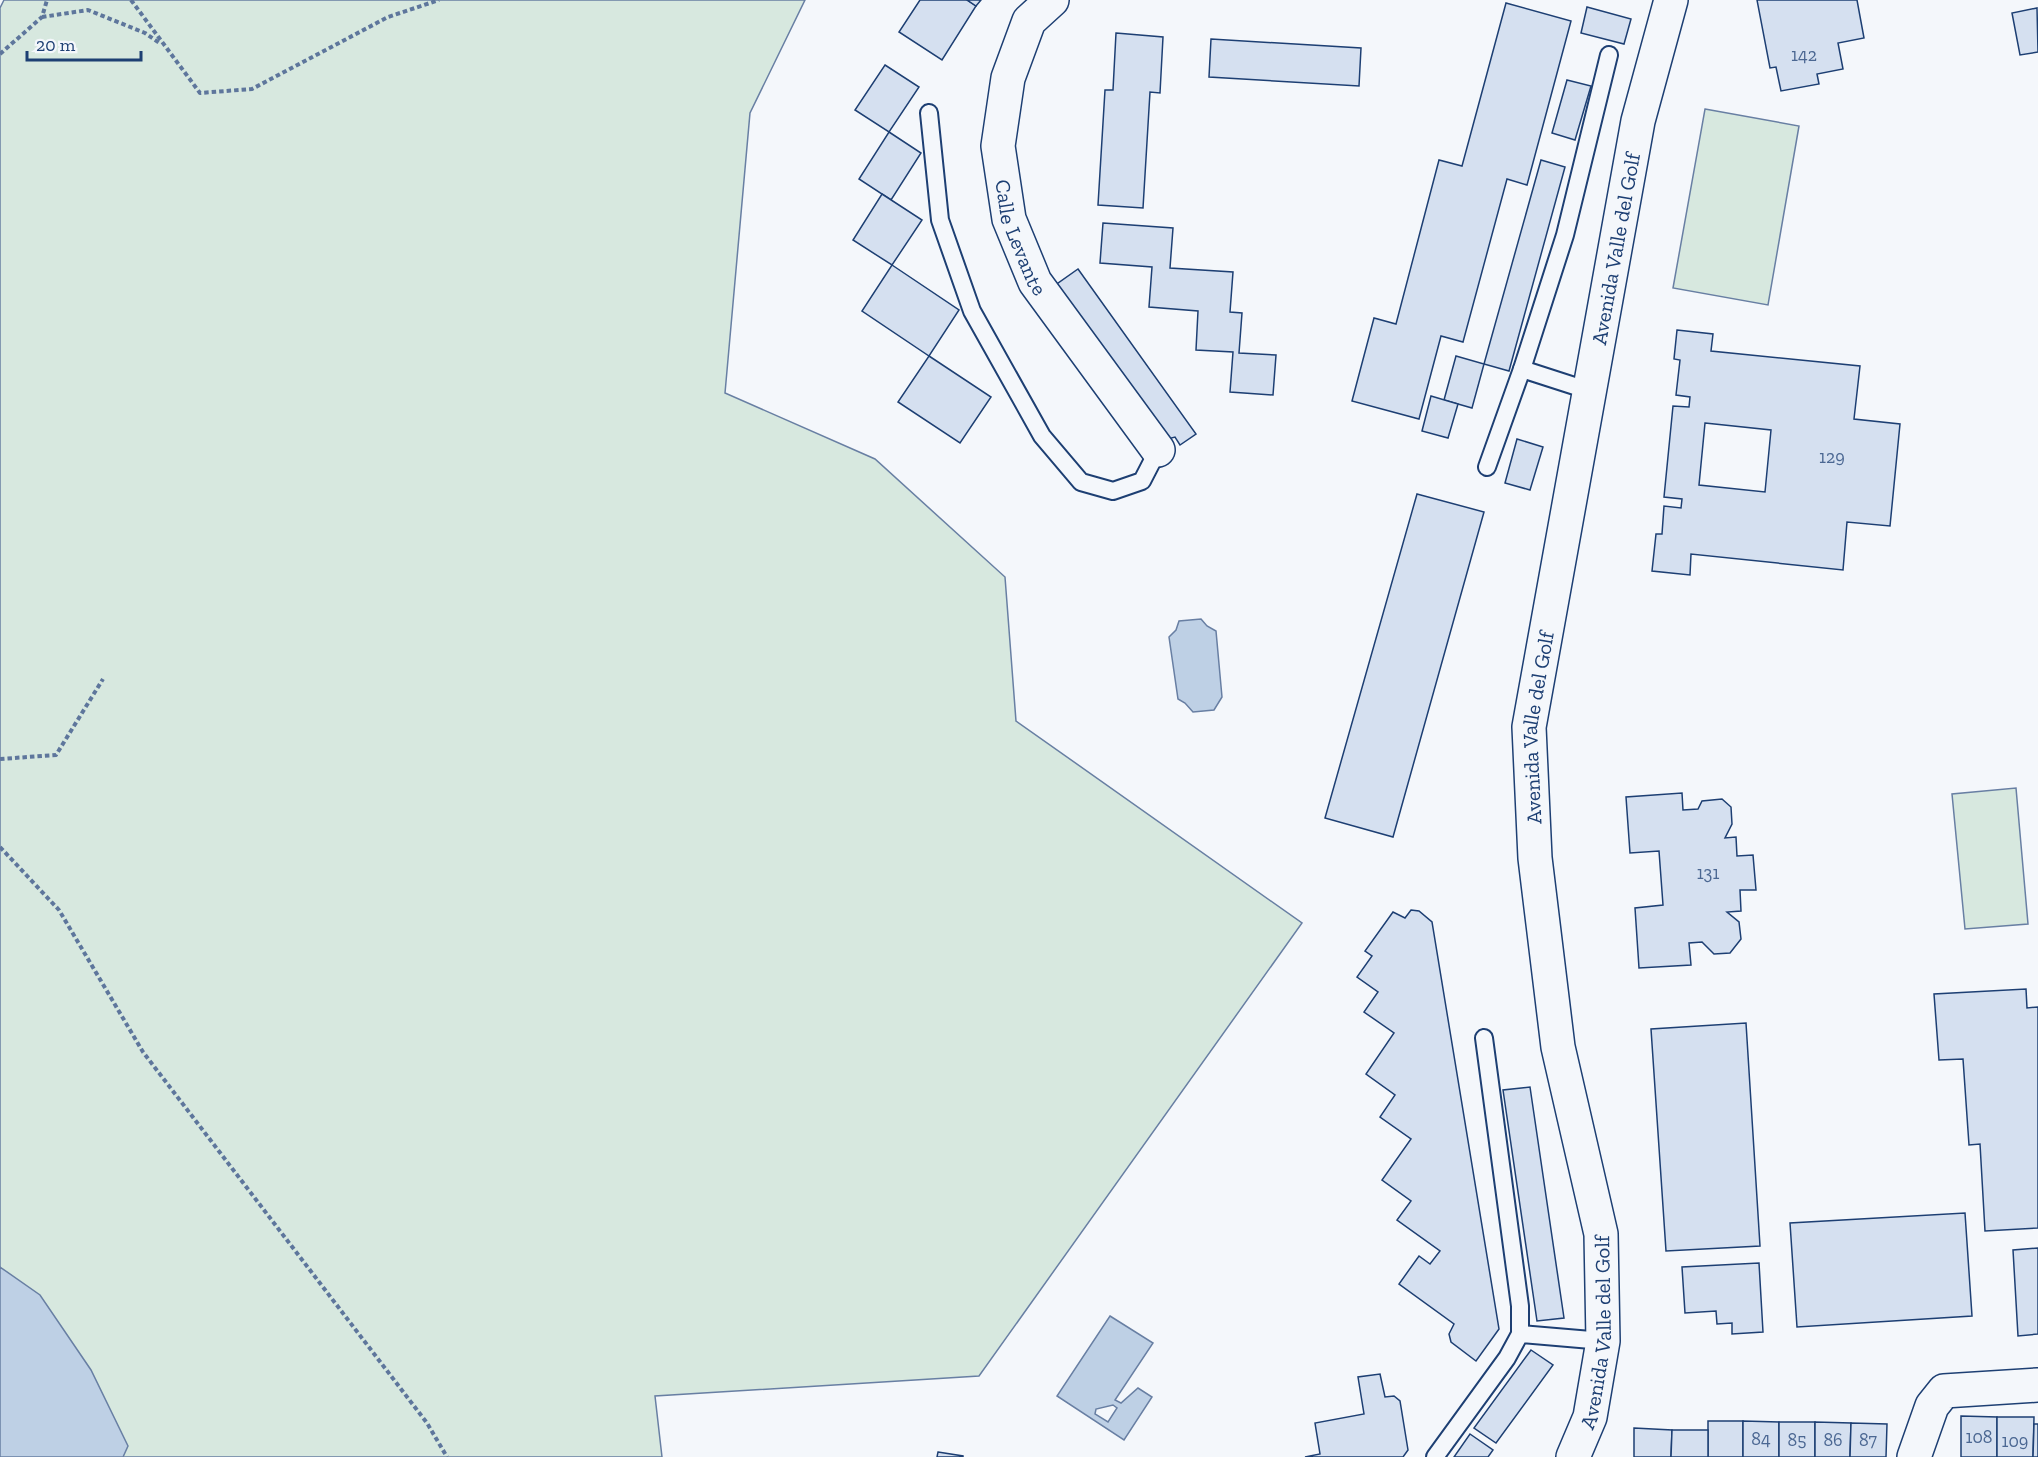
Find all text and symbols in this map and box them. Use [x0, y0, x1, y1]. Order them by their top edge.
scale bar [27, 24, 141, 62]
text: 20 m [36, 34, 76, 56]
house number: 142 [1791, 44, 1817, 66]
street label: Avenida Valle del Golf [1586, 150, 1645, 346]
street label: Calle Levante [991, 178, 1053, 300]
house number: 129 [1819, 446, 1845, 468]
street label: Avenida Valle del Golf [1516, 628, 1559, 825]
house number: 131 [1697, 862, 1719, 884]
street label: Avenida Valle del Golf [1574, 1234, 1616, 1433]
house number: 108 [1966, 1426, 1992, 1448]
house number: 84 [1751, 1428, 1771, 1450]
house number: 85 [1788, 1429, 1806, 1451]
house number: 86 [1823, 1429, 1843, 1451]
house number: 87 [1859, 1429, 1878, 1451]
house number: 109 [2002, 1430, 2028, 1452]

